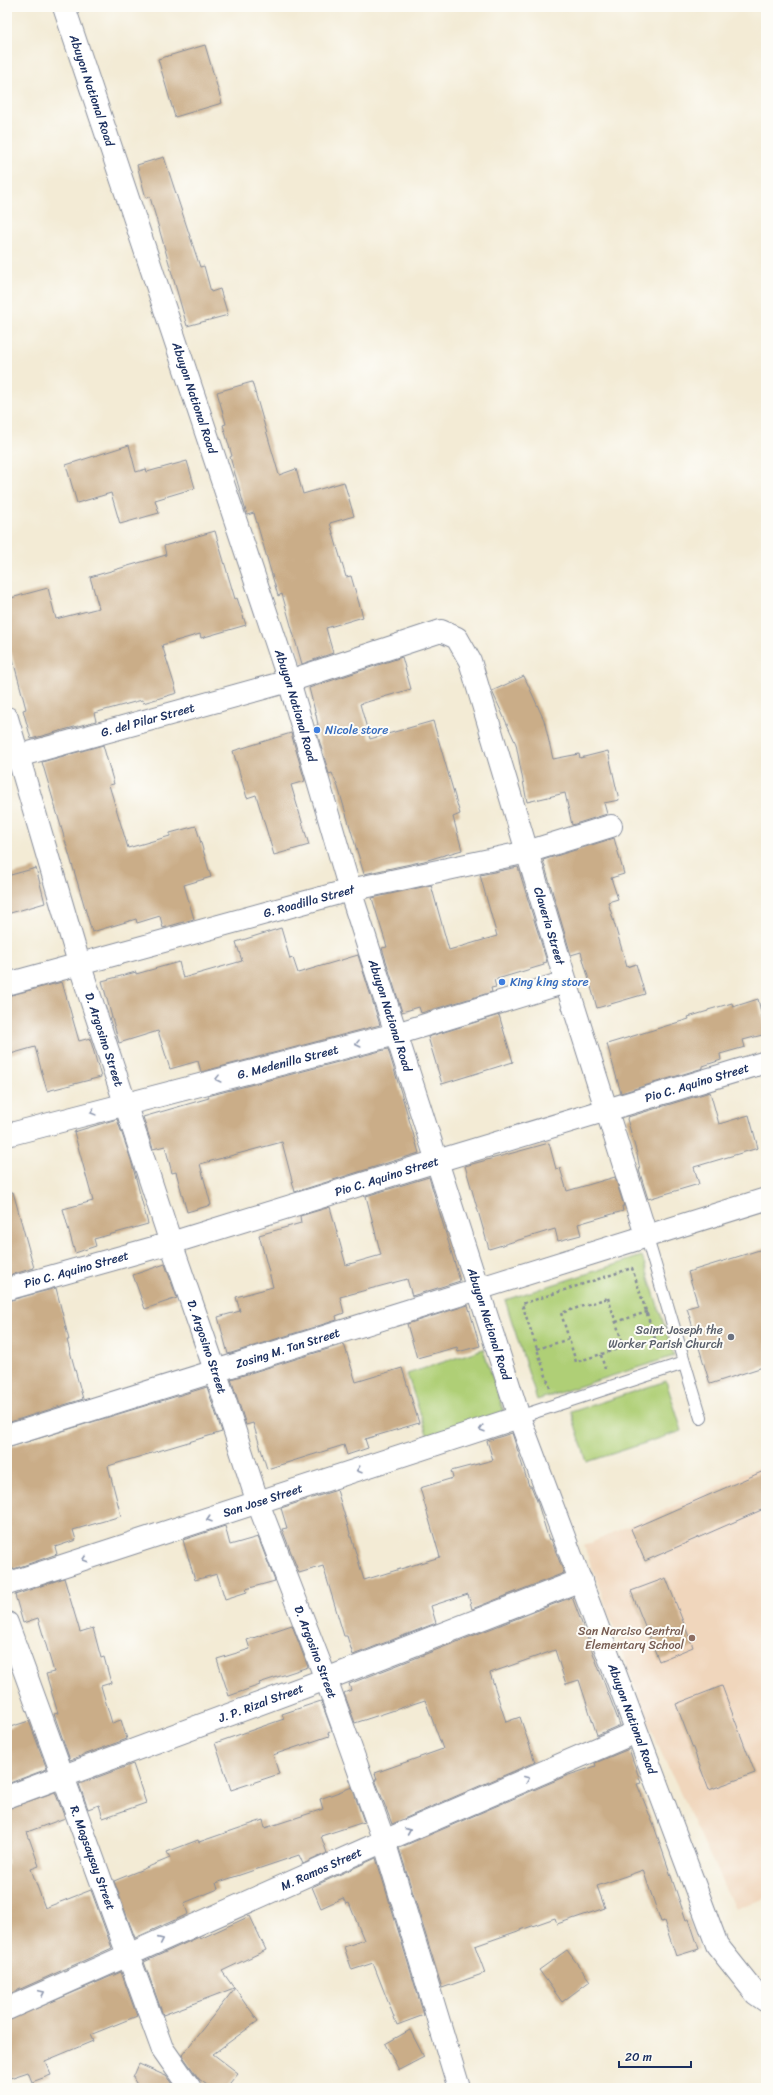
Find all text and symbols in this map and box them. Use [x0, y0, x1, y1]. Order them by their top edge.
street label: Abuyon National Road [63, 31, 121, 151]
street label: Abuyon National Road [165, 338, 224, 458]
street label: Abuyon National Road [268, 645, 324, 766]
street label: G. del Pilar Street [98, 697, 197, 744]
place label: Nicole store [325, 719, 388, 741]
marker: Nicole store [312, 725, 322, 735]
street label: G. Roadilla Street [261, 878, 358, 924]
street label: Claveria Street [527, 884, 572, 969]
street label: Abuyon National Road [362, 956, 419, 1076]
place label: King king store [510, 971, 589, 993]
marker: King king store [497, 977, 507, 987]
street label: D. Argosino Street [78, 990, 130, 1090]
street label: G. Medenilla Street [235, 1038, 341, 1086]
one-way arrow [355, 1039, 361, 1047]
street label: Pio C. Aquino Street [642, 1057, 752, 1109]
one-way arrow [215, 1075, 222, 1083]
one-way arrow [89, 1107, 96, 1116]
street label: Pio C. Aquino Street [332, 1150, 442, 1203]
street label: Pio C. Aquino Street [21, 1244, 131, 1295]
street label: Abuyon National Road [461, 1264, 518, 1384]
street label: D. Argosino Street [181, 1297, 233, 1397]
place label: Saint Joseph the Worker Parish Church [608, 1319, 723, 1355]
street label: Zosing M. Tan Street [233, 1322, 343, 1375]
marker: Saint Joseph the Worker Parish Church [726, 1332, 736, 1342]
one-way arrow [479, 1424, 486, 1433]
one-way arrow [355, 1465, 362, 1473]
street label: San Jose Street [220, 1477, 306, 1524]
one-way arrow [205, 1514, 212, 1523]
one-way arrow [82, 1554, 89, 1563]
street label: D. Argosino Street [288, 1602, 343, 1702]
place label: San Narciso Central Elementary School [578, 1620, 685, 1656]
marker: San Narciso Central Elementary School [687, 1633, 697, 1643]
street label: Abuyon National Road [601, 1659, 664, 1779]
street label: J. P. Rizal Street [214, 1677, 307, 1729]
one-way arrow [523, 1776, 531, 1784]
street label: R. Magsaysay Street [63, 1802, 122, 1913]
one-way arrow [404, 1827, 411, 1835]
street label: M. Ramos Street [277, 1841, 366, 1897]
one-way arrow [157, 1936, 164, 1944]
one-way arrow [38, 1990, 46, 1998]
scale bar [619, 2043, 691, 2069]
text: 20 m [625, 2046, 652, 2068]

